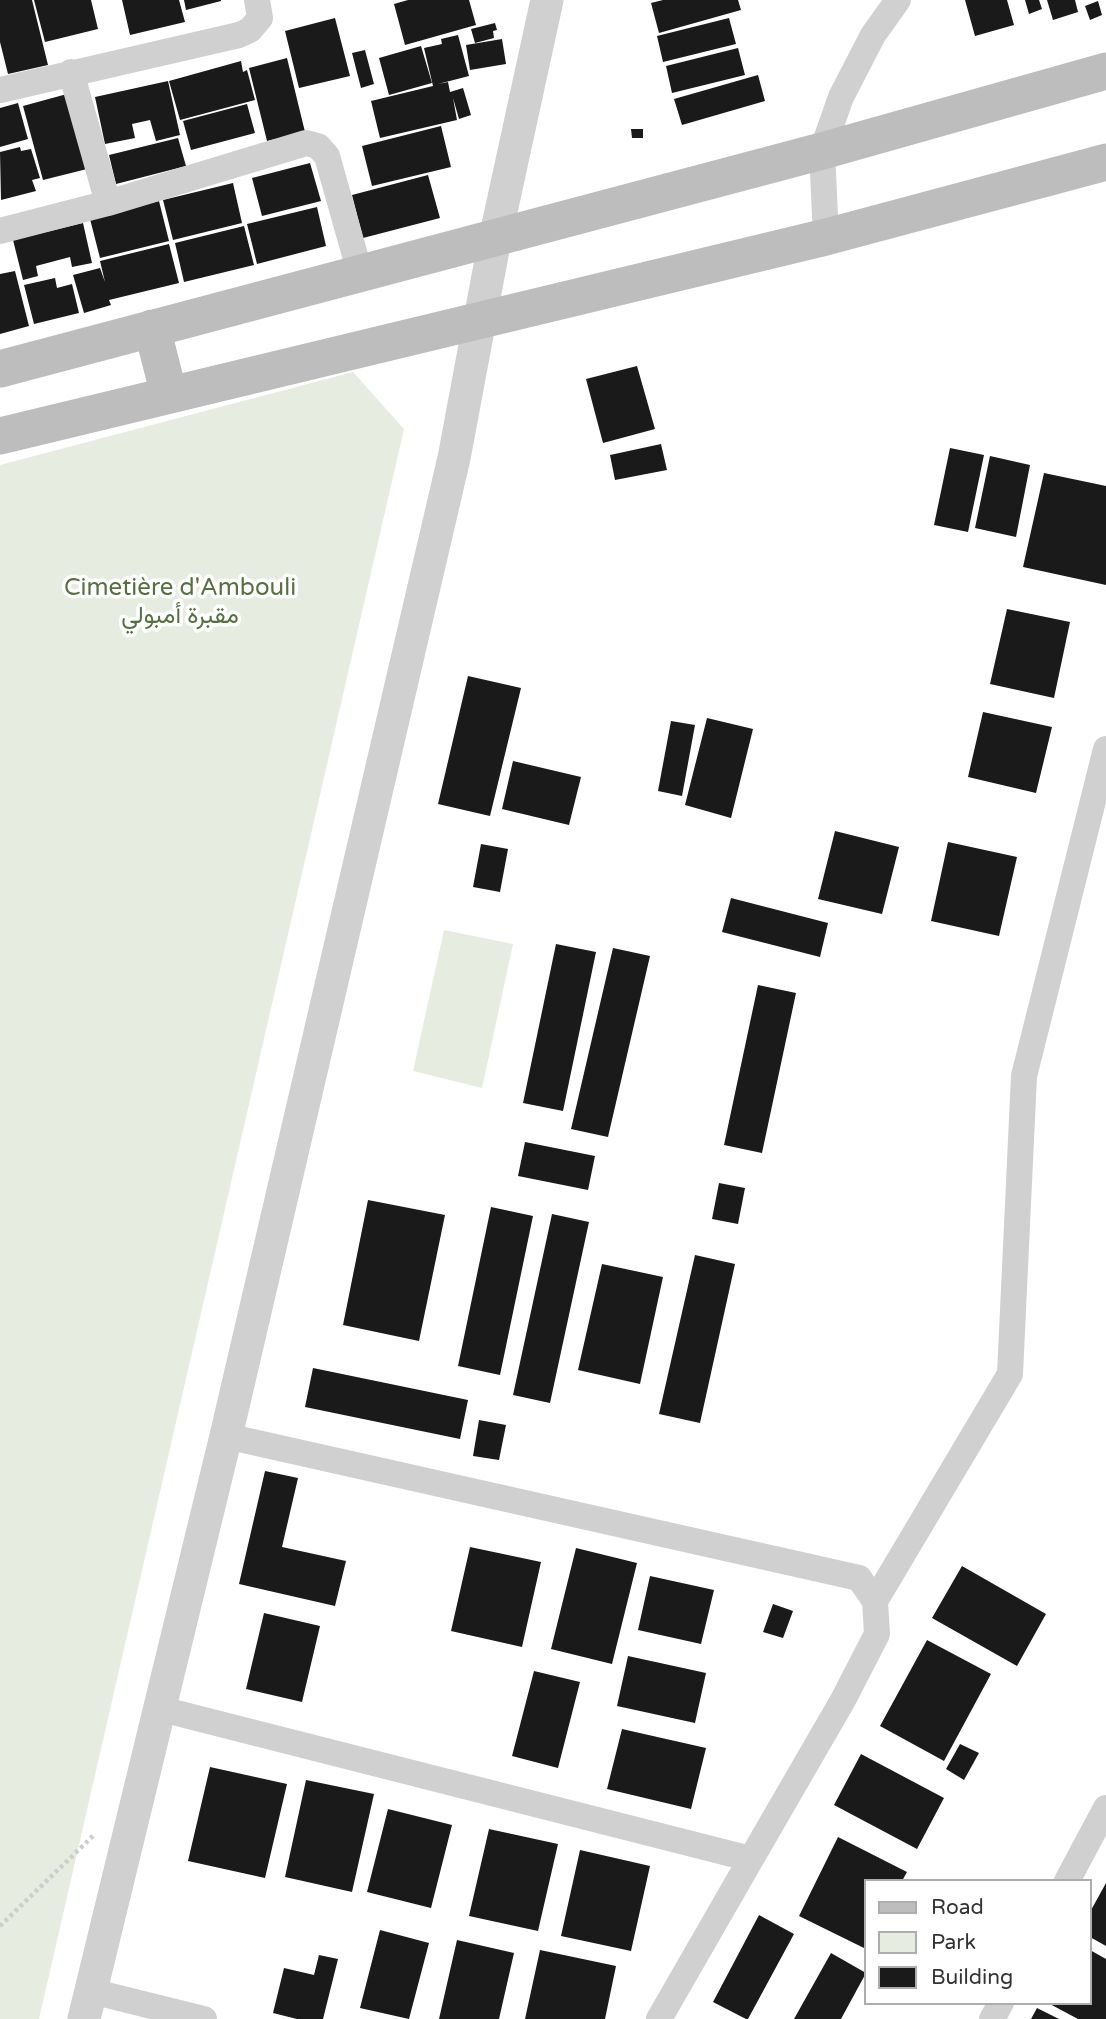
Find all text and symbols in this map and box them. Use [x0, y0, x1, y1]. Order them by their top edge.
park label: Cimetière d'Ambouli مقبرة أمبولي [64, 575, 296, 631]
legend [864, 1879, 1092, 2005]
text: Road [931, 1895, 984, 1920]
text: Park [931, 1930, 976, 1955]
text: Building [931, 1965, 1013, 1990]

